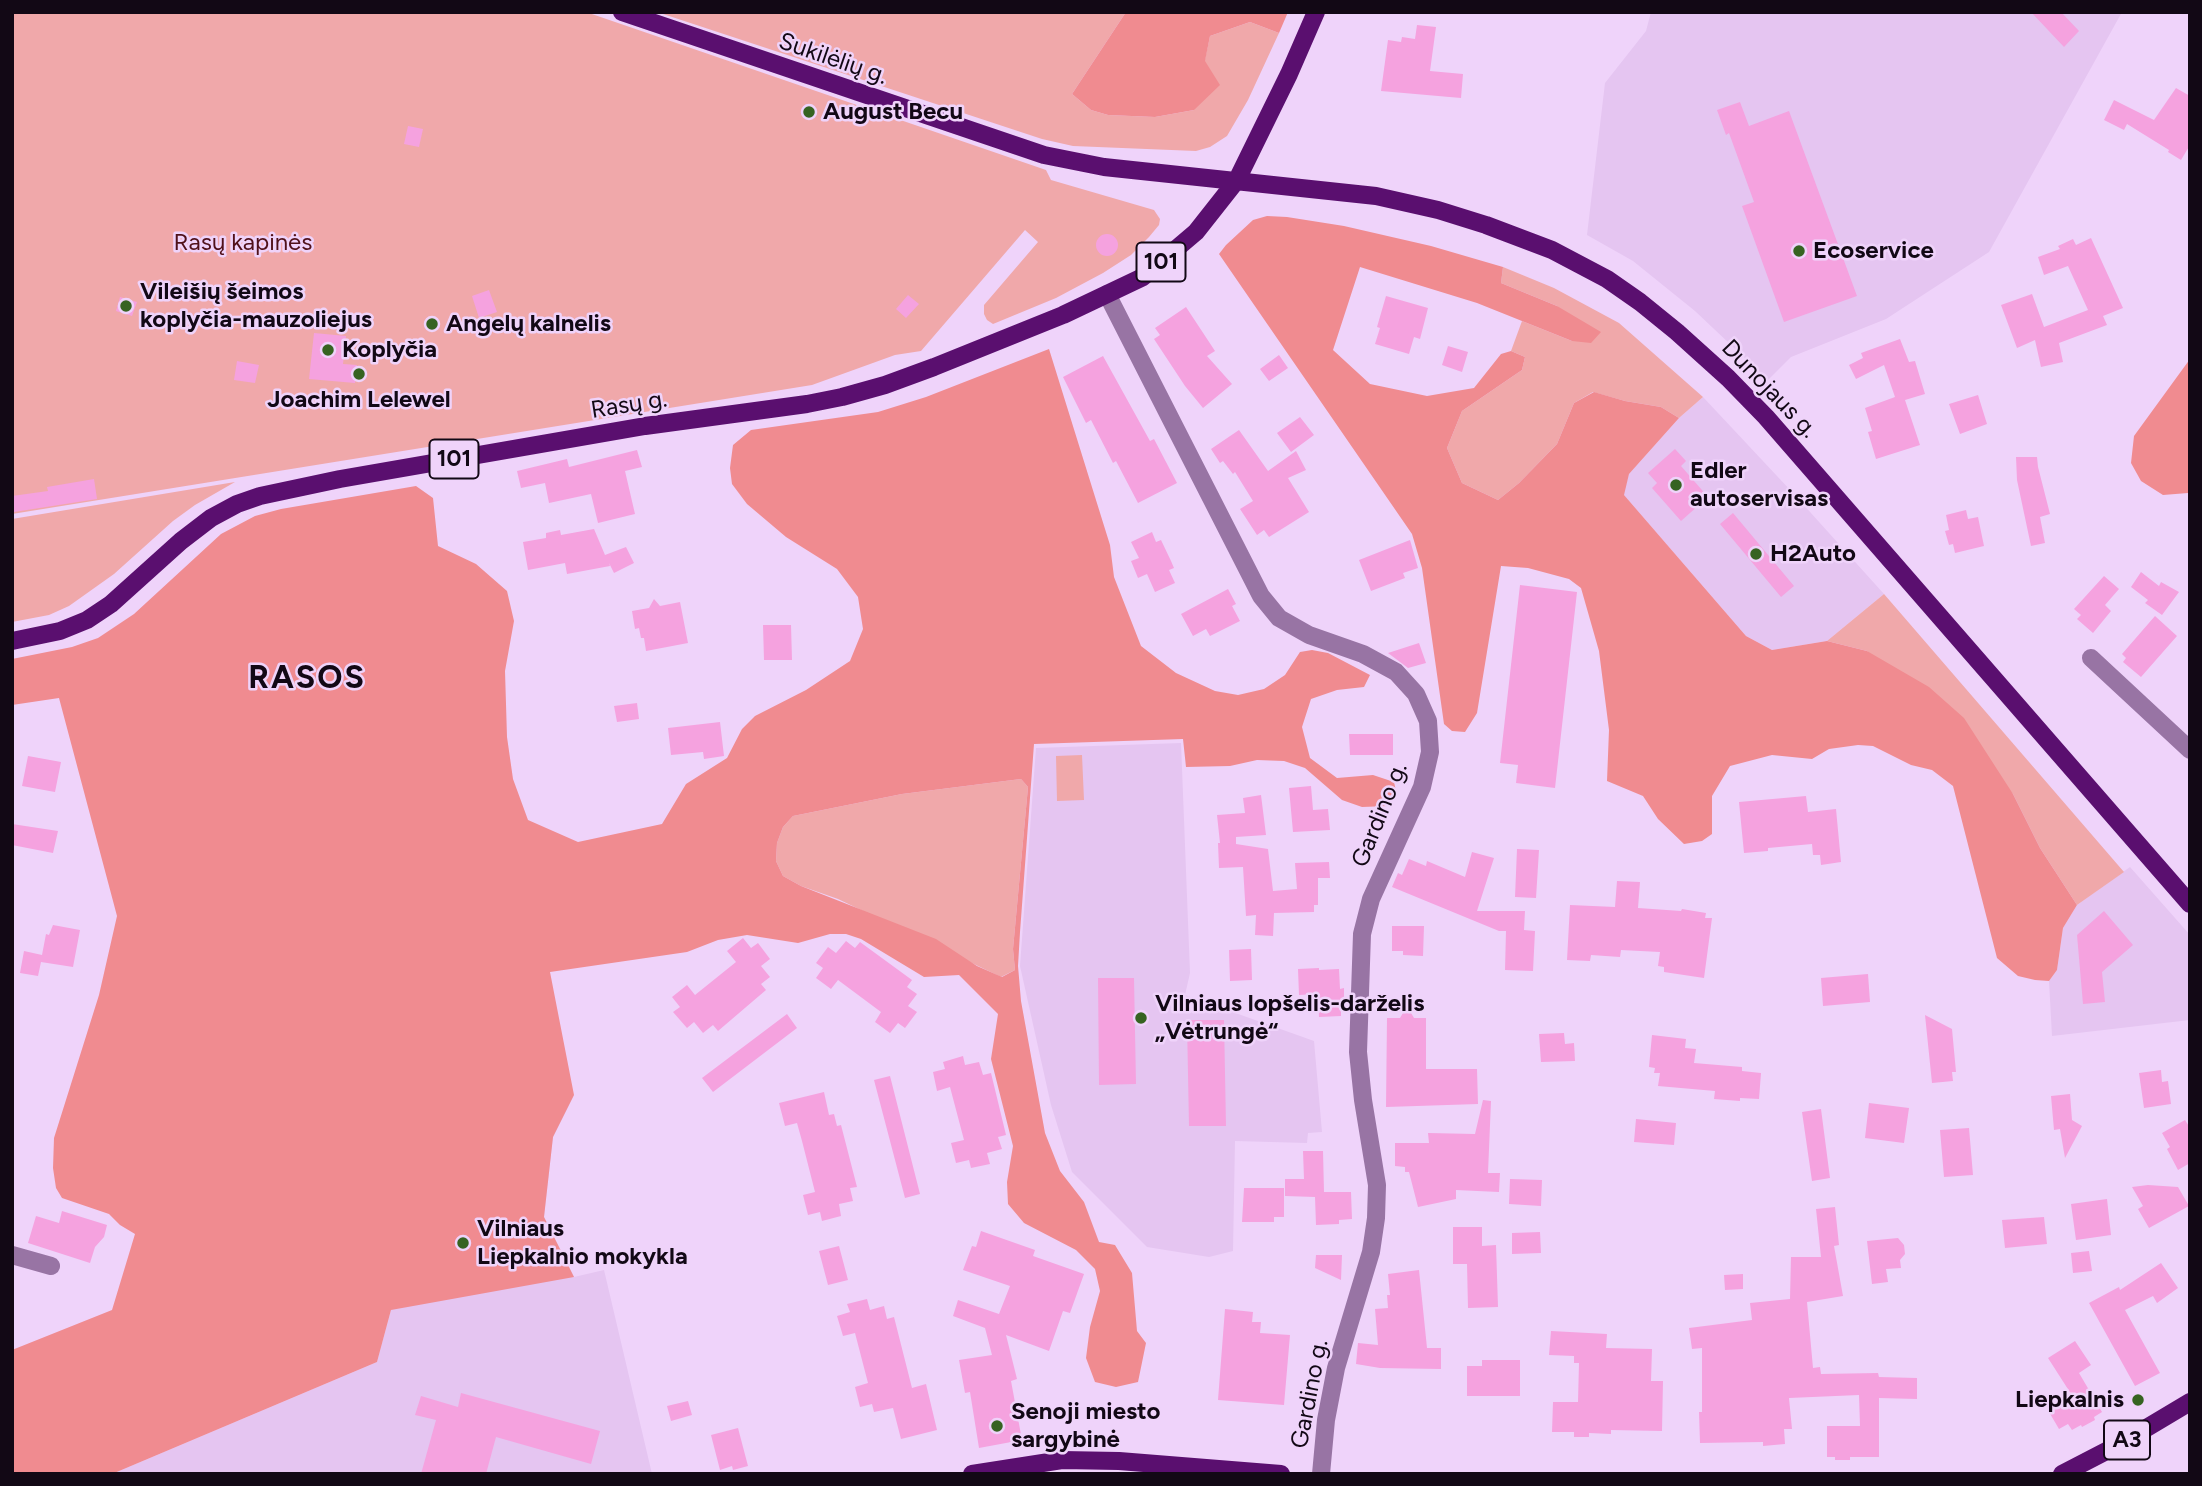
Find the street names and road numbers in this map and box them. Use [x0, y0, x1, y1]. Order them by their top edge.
street label: Sukilėlių g. [775, 27, 891, 91]
road number: 101 [1136, 243, 1186, 282]
street label: Dunojaus g. [1715, 334, 1823, 444]
street label: Rasų g. [589, 385, 669, 425]
road number: 101 [430, 440, 478, 478]
street label: Gardino g. [1346, 758, 1414, 872]
street label: Gardino g. [1285, 1337, 1335, 1451]
road number: A3 [2104, 1420, 2150, 1460]

